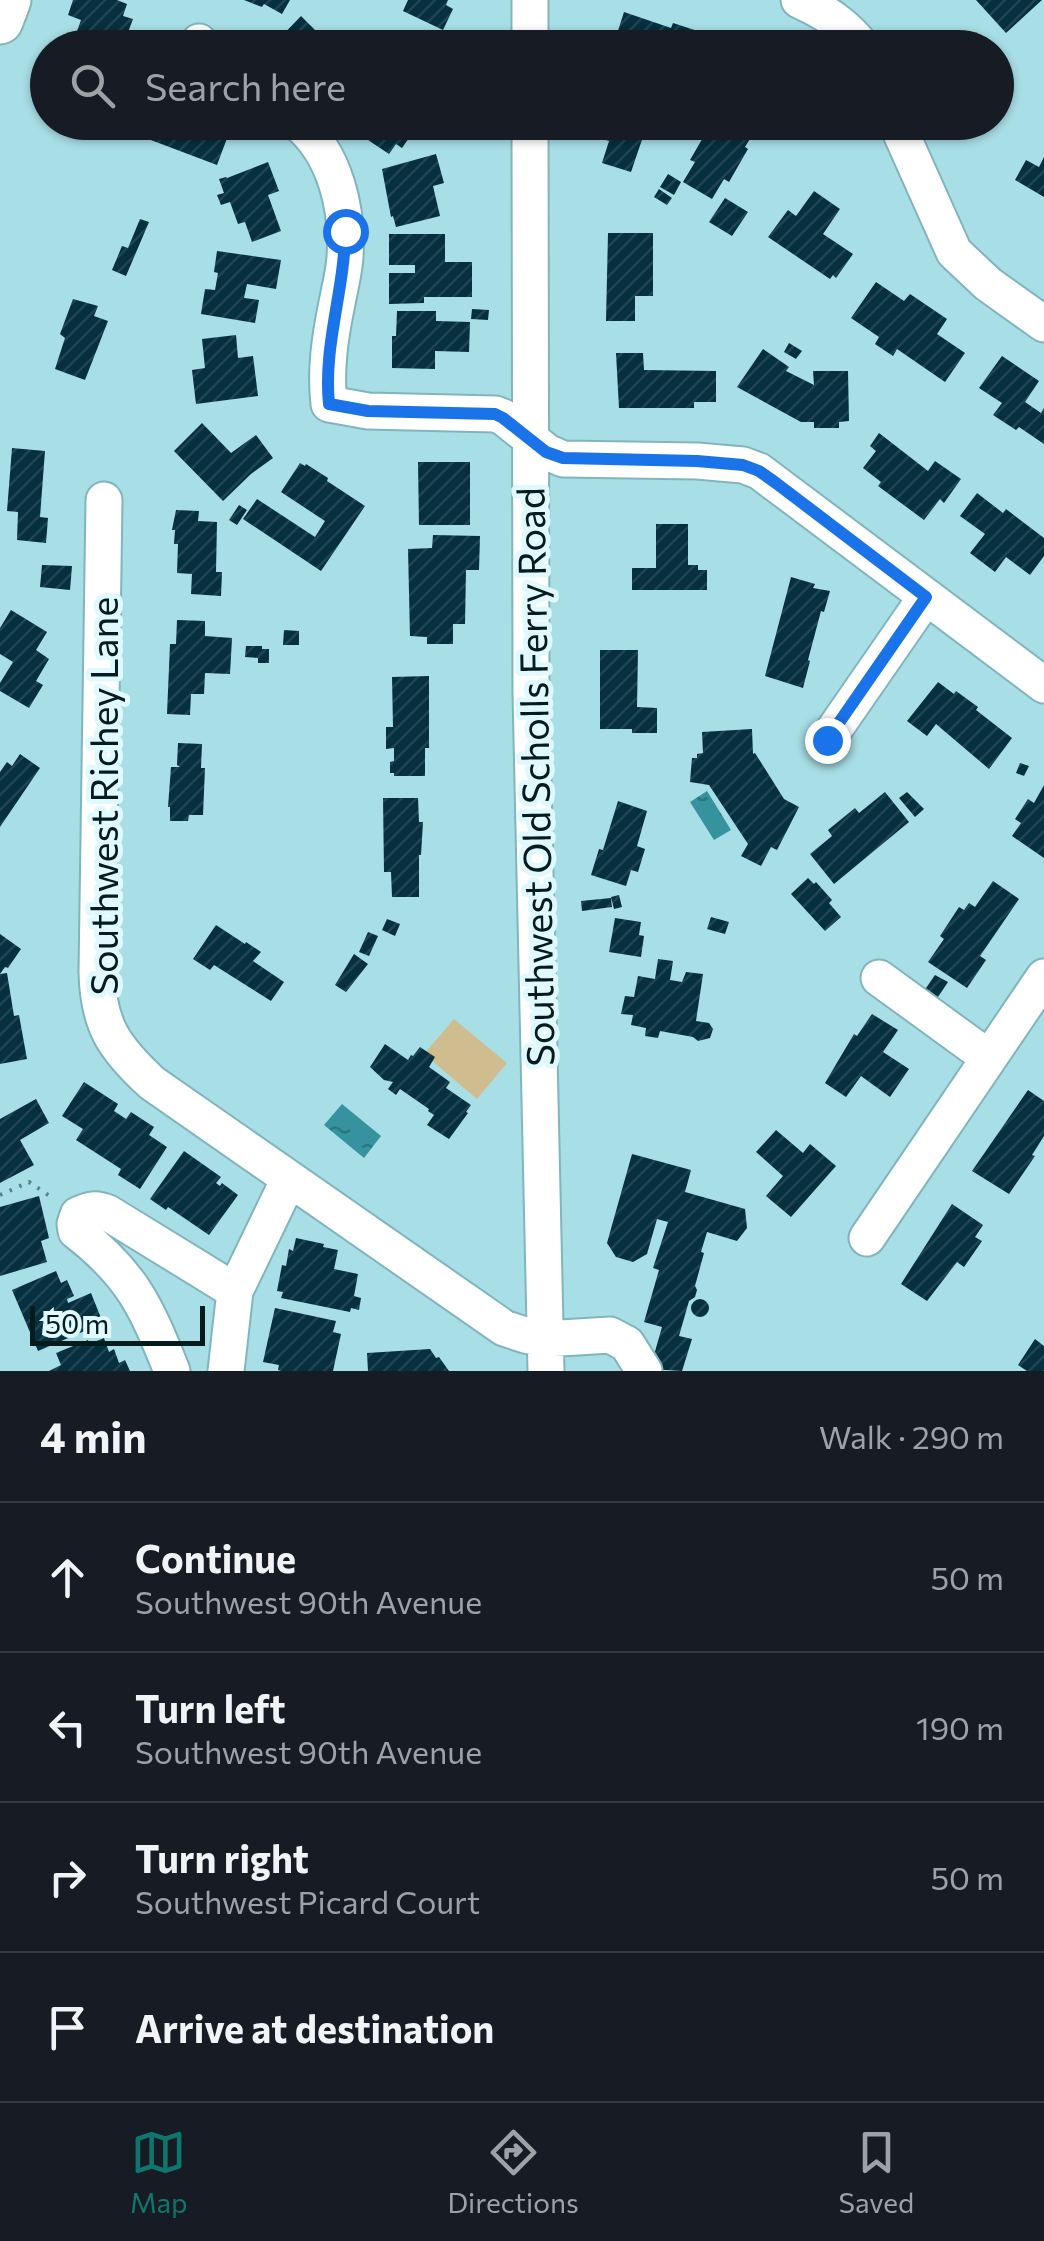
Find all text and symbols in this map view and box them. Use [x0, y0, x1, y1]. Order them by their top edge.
search box [30, 30, 1014, 140]
icon: search [65, 58, 120, 113]
text: Search here [145, 62, 346, 109]
route start [323, 209, 369, 255]
street label: Southwest Old Scholls Ferry Road [505, 487, 563, 1067]
street label: Southwest Richey Lane [79, 597, 126, 995]
route end [805, 718, 851, 764]
scale bar [30, 1301, 205, 1346]
text: 50 m [45, 1306, 109, 1340]
text: 4 min [40, 1410, 146, 1462]
text: Walk · 290 m [819, 1416, 1004, 1456]
text: Continue [135, 1534, 296, 1581]
icon: ahead [40, 1550, 95, 1605]
text: 50 m [931, 1557, 1004, 1597]
text: Southwest 90th Avenue [135, 1581, 482, 1621]
text: Turn left [135, 1684, 286, 1731]
icon: left [40, 1700, 95, 1755]
text: 190 m [916, 1707, 1004, 1747]
text: Southwest 90th Avenue [135, 1731, 482, 1771]
text: Turn right [135, 1834, 309, 1881]
icon: right [40, 1850, 95, 1905]
text: 50 m [931, 1857, 1004, 1897]
text: Southwest Picard Court [135, 1881, 480, 1921]
icon: arrive [40, 2000, 95, 2055]
text: Arrive at destination [135, 2004, 494, 2051]
tab: Map [130, 2125, 188, 2219]
tab: Directions [447, 2125, 579, 2219]
tab: Saved [839, 2125, 914, 2219]

